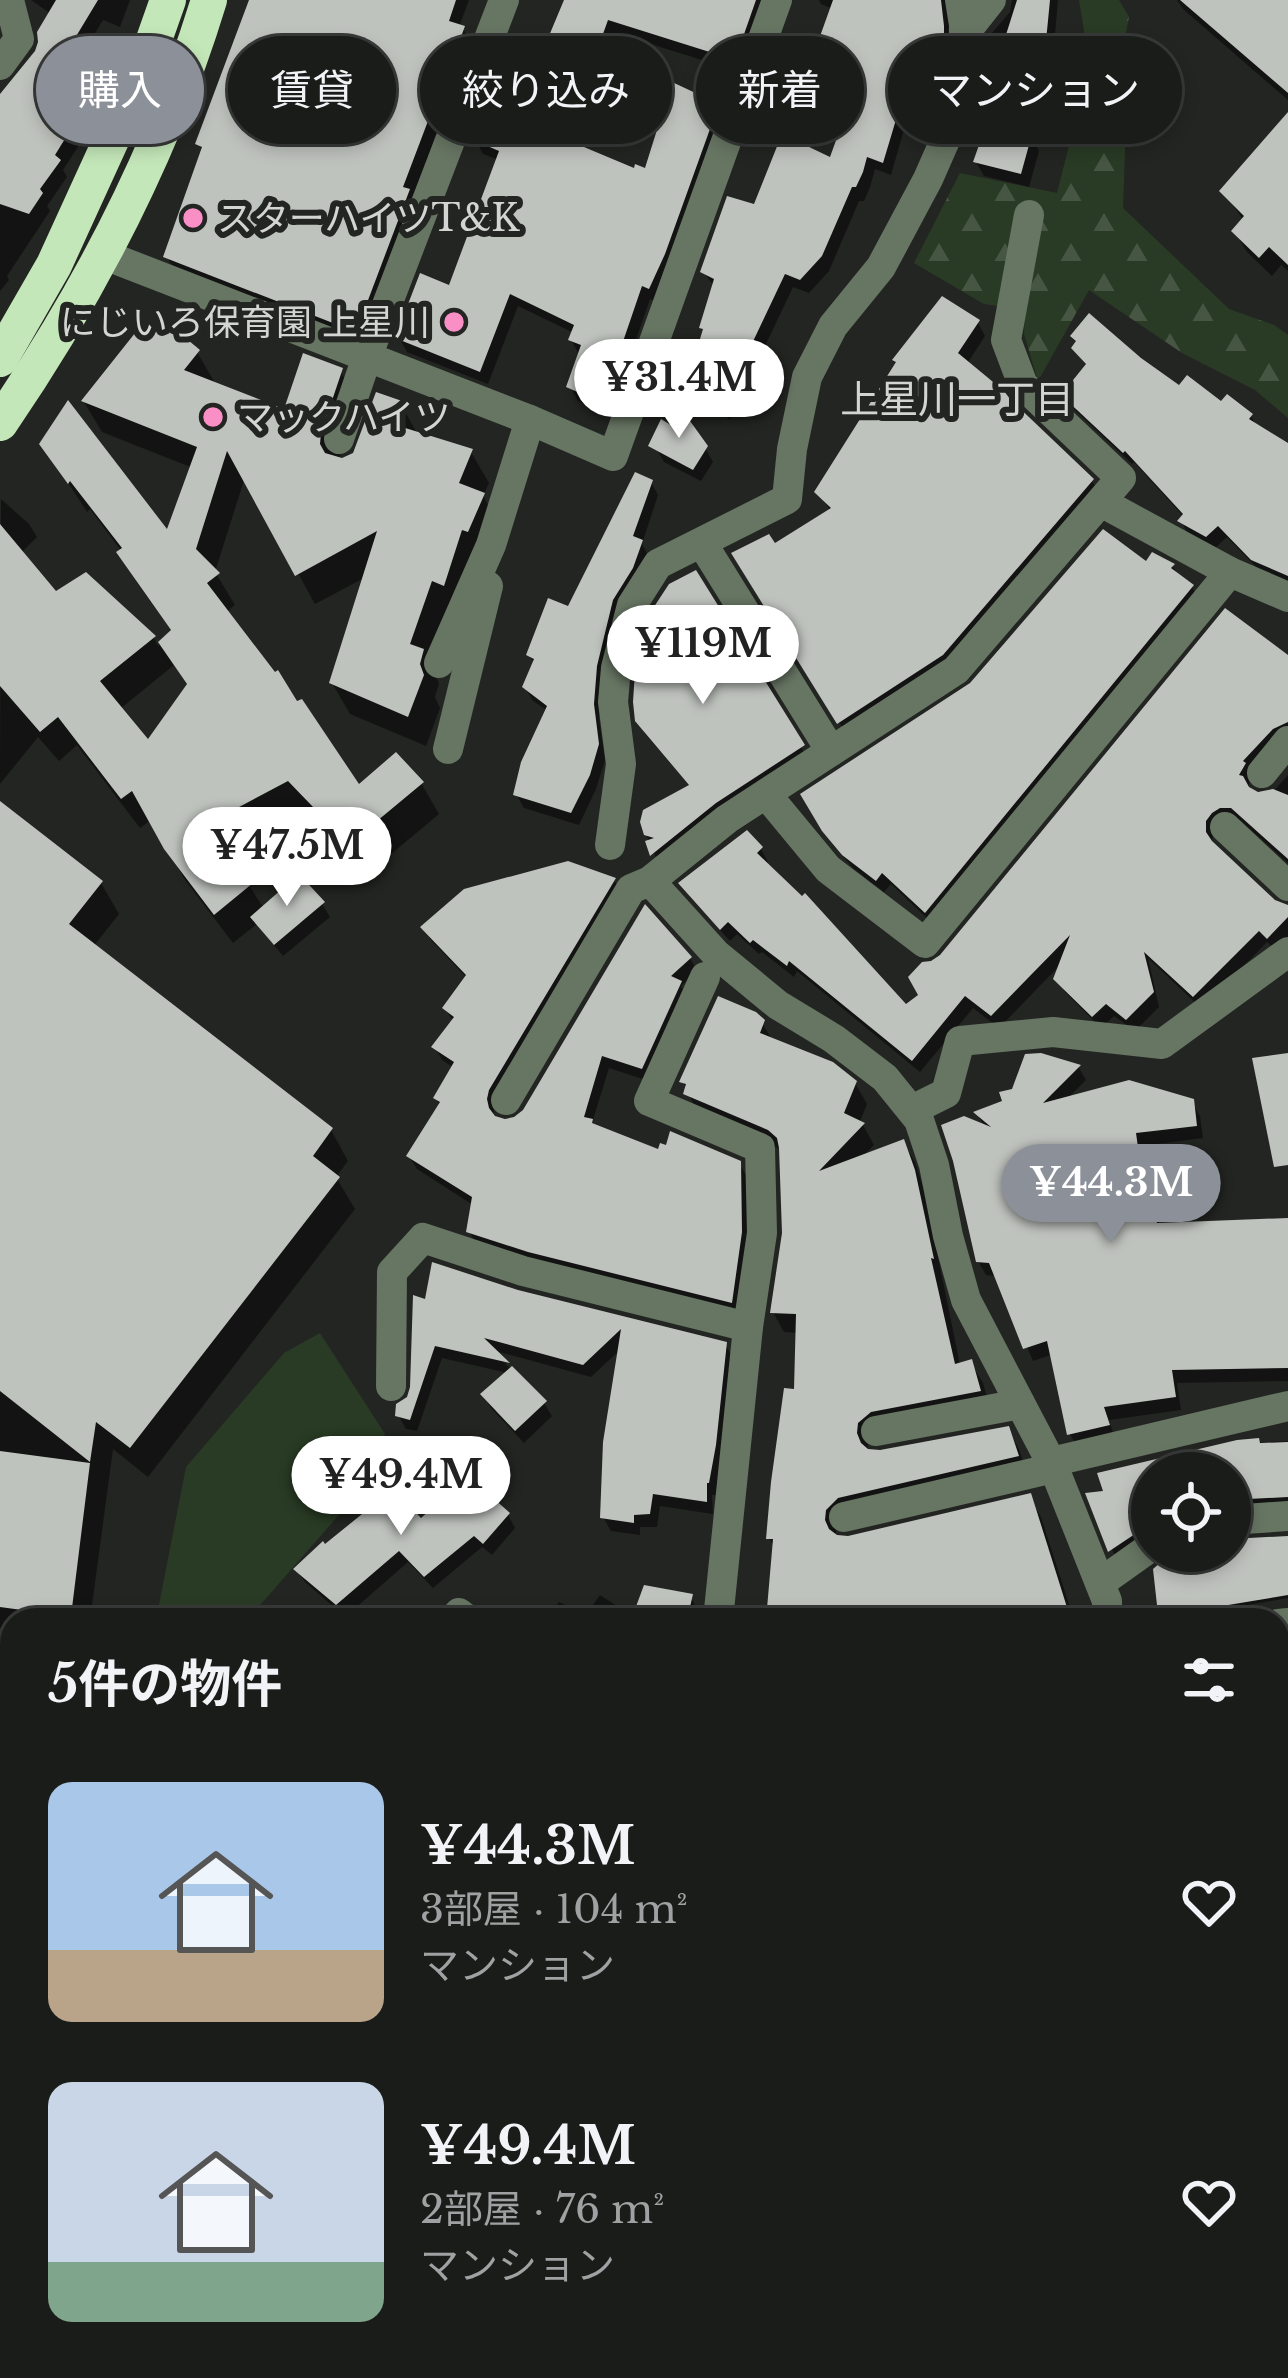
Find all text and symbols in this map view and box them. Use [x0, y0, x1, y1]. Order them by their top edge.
chip: 購入 [36, 36, 204, 144]
chip: 賃貸 [228, 36, 396, 144]
chip: 絞り込み [420, 36, 672, 144]
chip: 新着 [696, 36, 864, 144]
chip: マンション [888, 36, 1182, 144]
place label: スターハイツT&K [217, 196, 520, 241]
marker: スターハイツT&K [180, 205, 206, 231]
place label: にじいろ保育園 上星川 [60, 300, 430, 345]
marker: にじいろ保育園 上星川 [441, 309, 467, 335]
pin: ¥31.4M [581, 339, 777, 441]
text: ¥31.4M [601, 353, 757, 402]
district label: 上星川一丁目 [840, 375, 1074, 424]
place label: マックハイツ [237, 395, 450, 440]
marker: マックハイツ [200, 404, 226, 430]
pin: ¥119M [619, 605, 787, 707]
text: ¥119M [634, 619, 772, 668]
pin: ¥47.5M [189, 807, 385, 909]
text: ¥47.5M [210, 821, 365, 870]
pin: ¥44.3M [1013, 1144, 1209, 1246]
text: ¥44.3M [1029, 1158, 1193, 1207]
pin: ¥49.4M [303, 1436, 499, 1538]
text: ¥49.4M [318, 1450, 484, 1499]
map controls [1131, 1452, 1251, 1572]
button: locate [1131, 1452, 1251, 1572]
icon: filters [1176, 1647, 1242, 1713]
text: 5件の物件 [48, 1653, 282, 1716]
text: ¥44.3M [420, 1815, 635, 1878]
icon: home [144, 1830, 288, 1974]
icon: heart [1176, 1869, 1242, 1935]
text: 3部屋 · 104 m² [420, 1885, 688, 1934]
text: マンション [420, 1941, 615, 1990]
text: ¥49.4M [420, 2115, 636, 2178]
icon: home [144, 2130, 288, 2274]
icon: heart [1176, 2169, 1242, 2235]
text: 2部屋 · 76 m² [420, 2185, 664, 2234]
text: マンション [420, 2241, 615, 2290]

